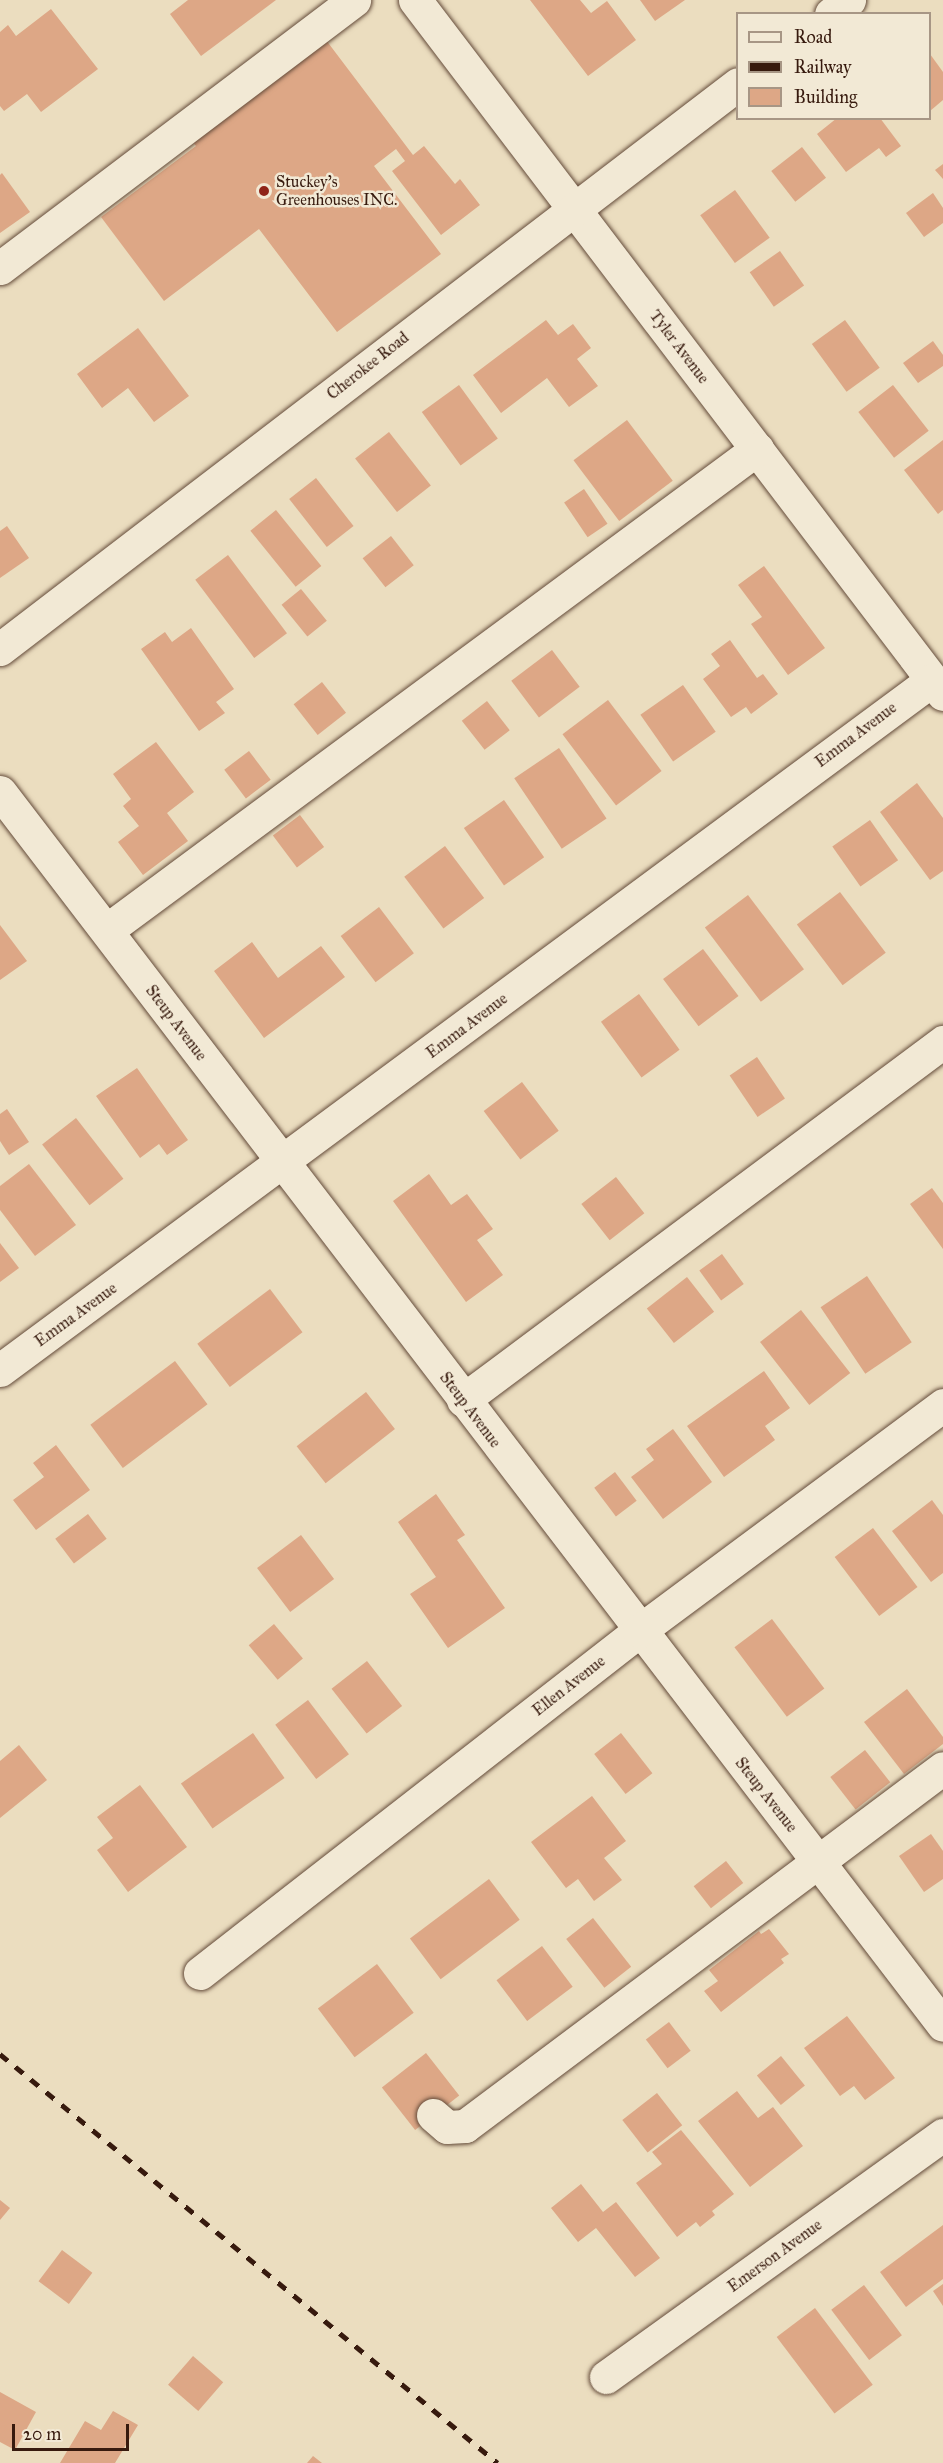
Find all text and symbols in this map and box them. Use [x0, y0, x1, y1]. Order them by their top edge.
legend [736, 12, 931, 120]
text: Road [794, 26, 832, 48]
text: Railway [794, 56, 851, 78]
text: Building [794, 86, 857, 108]
place label: Stuckey's Greenhouses INC. [276, 172, 397, 210]
marker: Stuckey's Greenhouses INC. [257, 184, 271, 198]
street label: Tyler Avenue [645, 307, 713, 387]
street label: Cherokee Road [323, 328, 413, 404]
street label: Emma Avenue [812, 698, 900, 772]
street label: Steup Avenue [141, 981, 211, 1065]
street label: Emma Avenue [423, 989, 511, 1063]
street label: Emma Avenue [31, 1279, 121, 1351]
street label: Steup Avenue [435, 1368, 505, 1452]
street label: Ellen Avenue [529, 1652, 609, 1720]
street label: Steup Avenue [731, 1754, 801, 1836]
street label: Emerson Avenue [724, 2215, 826, 2297]
scale bar [15, 2412, 132, 2450]
text: 20 m [23, 2423, 61, 2445]

